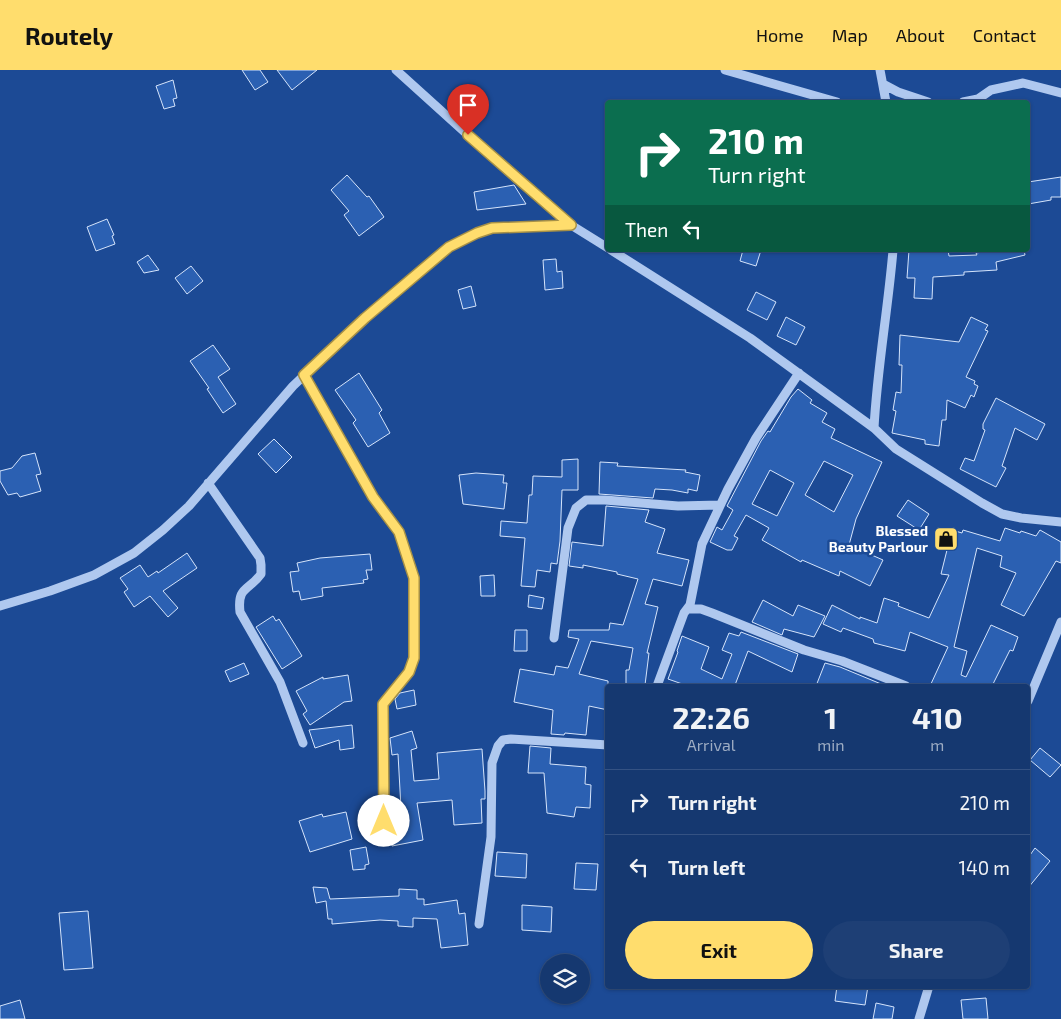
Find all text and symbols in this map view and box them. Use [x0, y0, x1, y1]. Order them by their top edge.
text: Routely [25, 21, 113, 50]
text: Home [756, 24, 804, 46]
text: Map [832, 24, 868, 46]
text: About [896, 24, 945, 46]
text: Contact [973, 24, 1036, 46]
pin [447, 84, 489, 135]
icon: arrive [454, 91, 482, 119]
text: 210 m [708, 119, 804, 161]
icon: right [625, 120, 690, 185]
text: Turn right [708, 161, 806, 187]
icon: left [678, 215, 706, 243]
text: Then [625, 218, 668, 241]
place label: Blessed Beauty Parlour [829, 522, 928, 555]
shop icon: Blessed Beauty Parlour [933, 526, 959, 552]
text: 22:26 [672, 699, 750, 735]
text: 1 [824, 699, 837, 735]
text: 410 [912, 699, 963, 735]
text: Arrival [687, 735, 735, 754]
text: min [817, 735, 844, 754]
text: m [930, 735, 944, 754]
icon: right [625, 788, 653, 816]
text: Turn right [668, 791, 756, 814]
text: 210 m [959, 791, 1010, 814]
position arrow [357, 794, 409, 846]
icon: left [625, 853, 653, 881]
text: Turn left [668, 856, 745, 879]
text: 140 m [958, 856, 1010, 879]
button: Exit [625, 921, 813, 979]
button: Share [823, 921, 1010, 979]
map controls [540, 954, 590, 1004]
button: layers [540, 954, 590, 1004]

